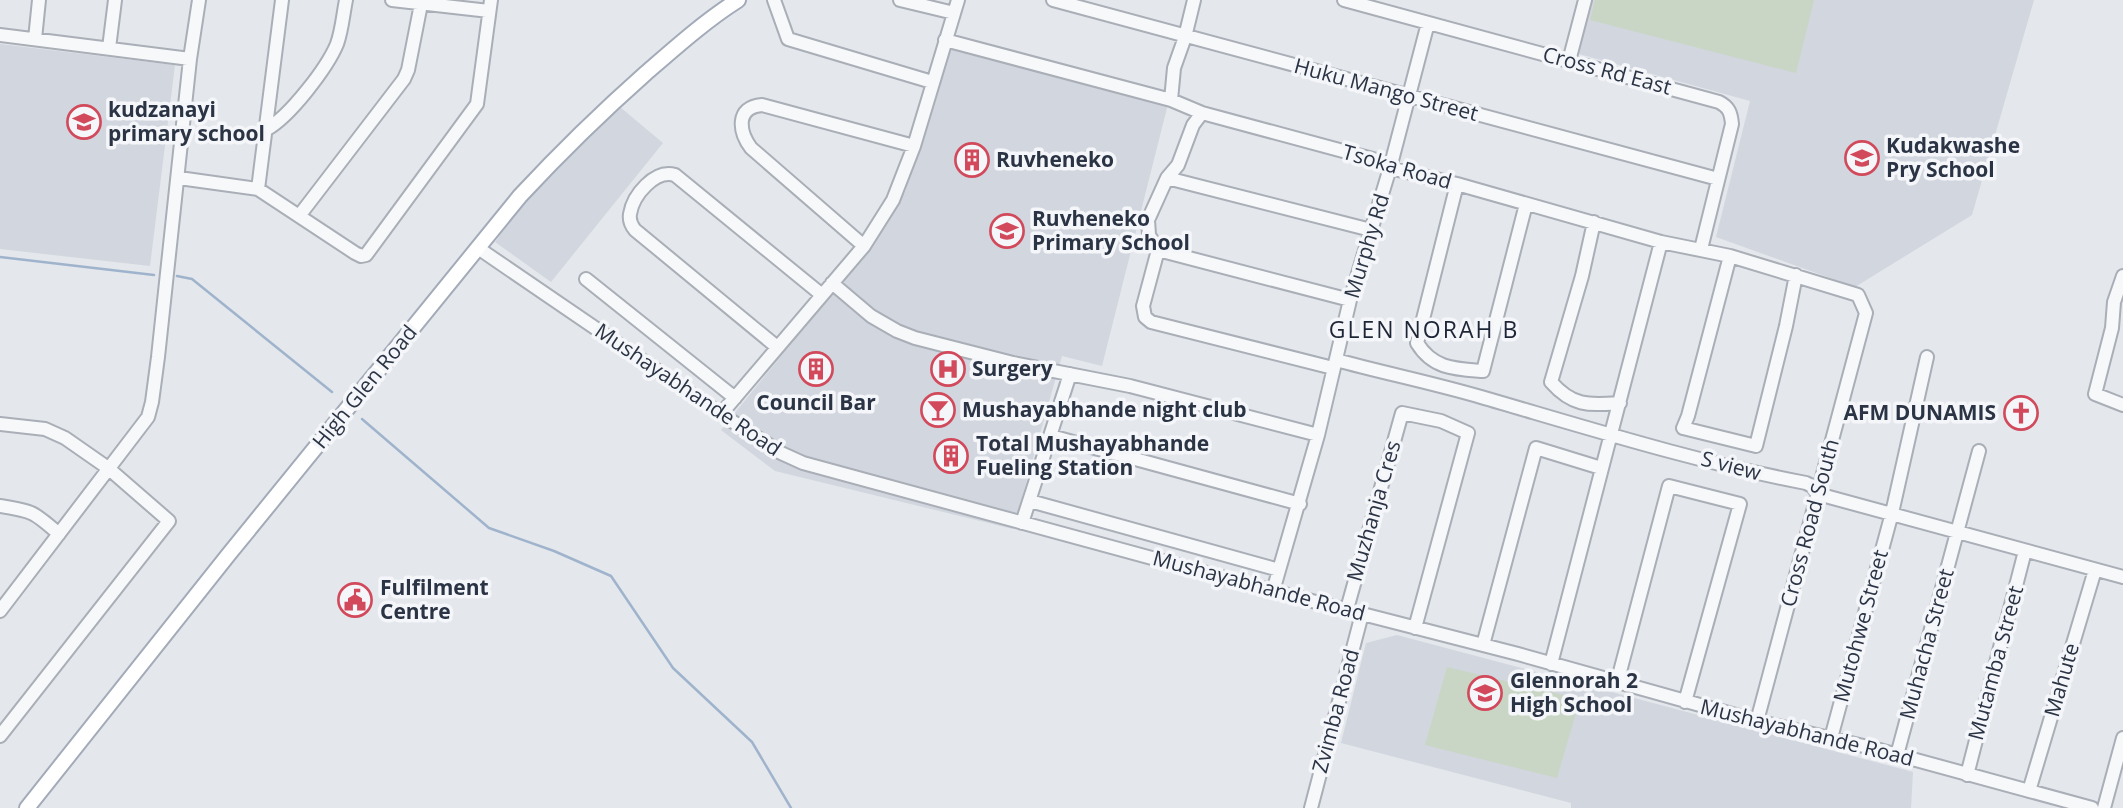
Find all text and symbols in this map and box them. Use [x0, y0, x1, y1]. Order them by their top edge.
street label: Cross Rd East [1540, 39, 1675, 101]
street label: Huku Mango Street [1291, 51, 1481, 127]
place label: kudzanayi primary school [108, 95, 265, 147]
school or university icon: kudzanayi primary school [65, 103, 103, 141]
place label: Kudakwashe Pry School [1886, 131, 2020, 183]
street label: Tsoka Road [1339, 137, 1455, 195]
school or university icon: Kudakwashe Pry School [1843, 139, 1881, 177]
building icon: Ruvheneko [953, 141, 991, 179]
place label: Ruvheneko [996, 145, 1114, 173]
street label: Murphy Rd [1337, 190, 1395, 301]
place label: Ruvheneko Primary School [1032, 204, 1190, 256]
school or university icon: Ruvheneko Primary School [988, 212, 1026, 250]
district label: GLEN NORAH B [1329, 313, 1519, 345]
street label: Mushayabhande Road [590, 316, 787, 462]
street label: High Glen Road [306, 319, 423, 454]
building icon: Council Bar [797, 350, 835, 388]
hospital icon: Surgery [929, 350, 967, 388]
place label: Surgery [972, 354, 1053, 382]
place label: Council Bar [756, 388, 876, 416]
bar icon: Mushayabhande night club [919, 391, 957, 429]
church icon: AFM DUNAMIS [2002, 394, 2040, 432]
place label: Mushayabhande night club [962, 395, 1247, 423]
place label: AFM DUNAMIS [1843, 398, 1996, 426]
place label: Total Mushayabhande Fueling Station [976, 429, 1209, 481]
street label: Cross Road South [1773, 436, 1845, 610]
building icon: Total Mushayabhande Fueling Station [932, 437, 970, 475]
street label: Muzhanja Cres [1340, 437, 1406, 584]
street label: S view [1698, 444, 1765, 487]
street label: Mushayabhande Road [1150, 543, 1369, 627]
street label: Mutohwe Street [1826, 546, 1894, 705]
street label: Muhacha Street [1892, 565, 1960, 722]
place label: Fulfilment Centre [380, 573, 489, 625]
public building icon: Fulfilment Centre [336, 581, 374, 619]
street label: Mutamba Street [1961, 582, 2029, 743]
street label: Mahute [2037, 640, 2085, 720]
street label: Zvimba Road [1305, 646, 1365, 776]
place label: Glennorah 2 High School [1510, 666, 1638, 718]
school or university icon: Glennorah 2 High School [1466, 674, 1504, 712]
street label: Mushayabhande Road [1698, 692, 1917, 772]

